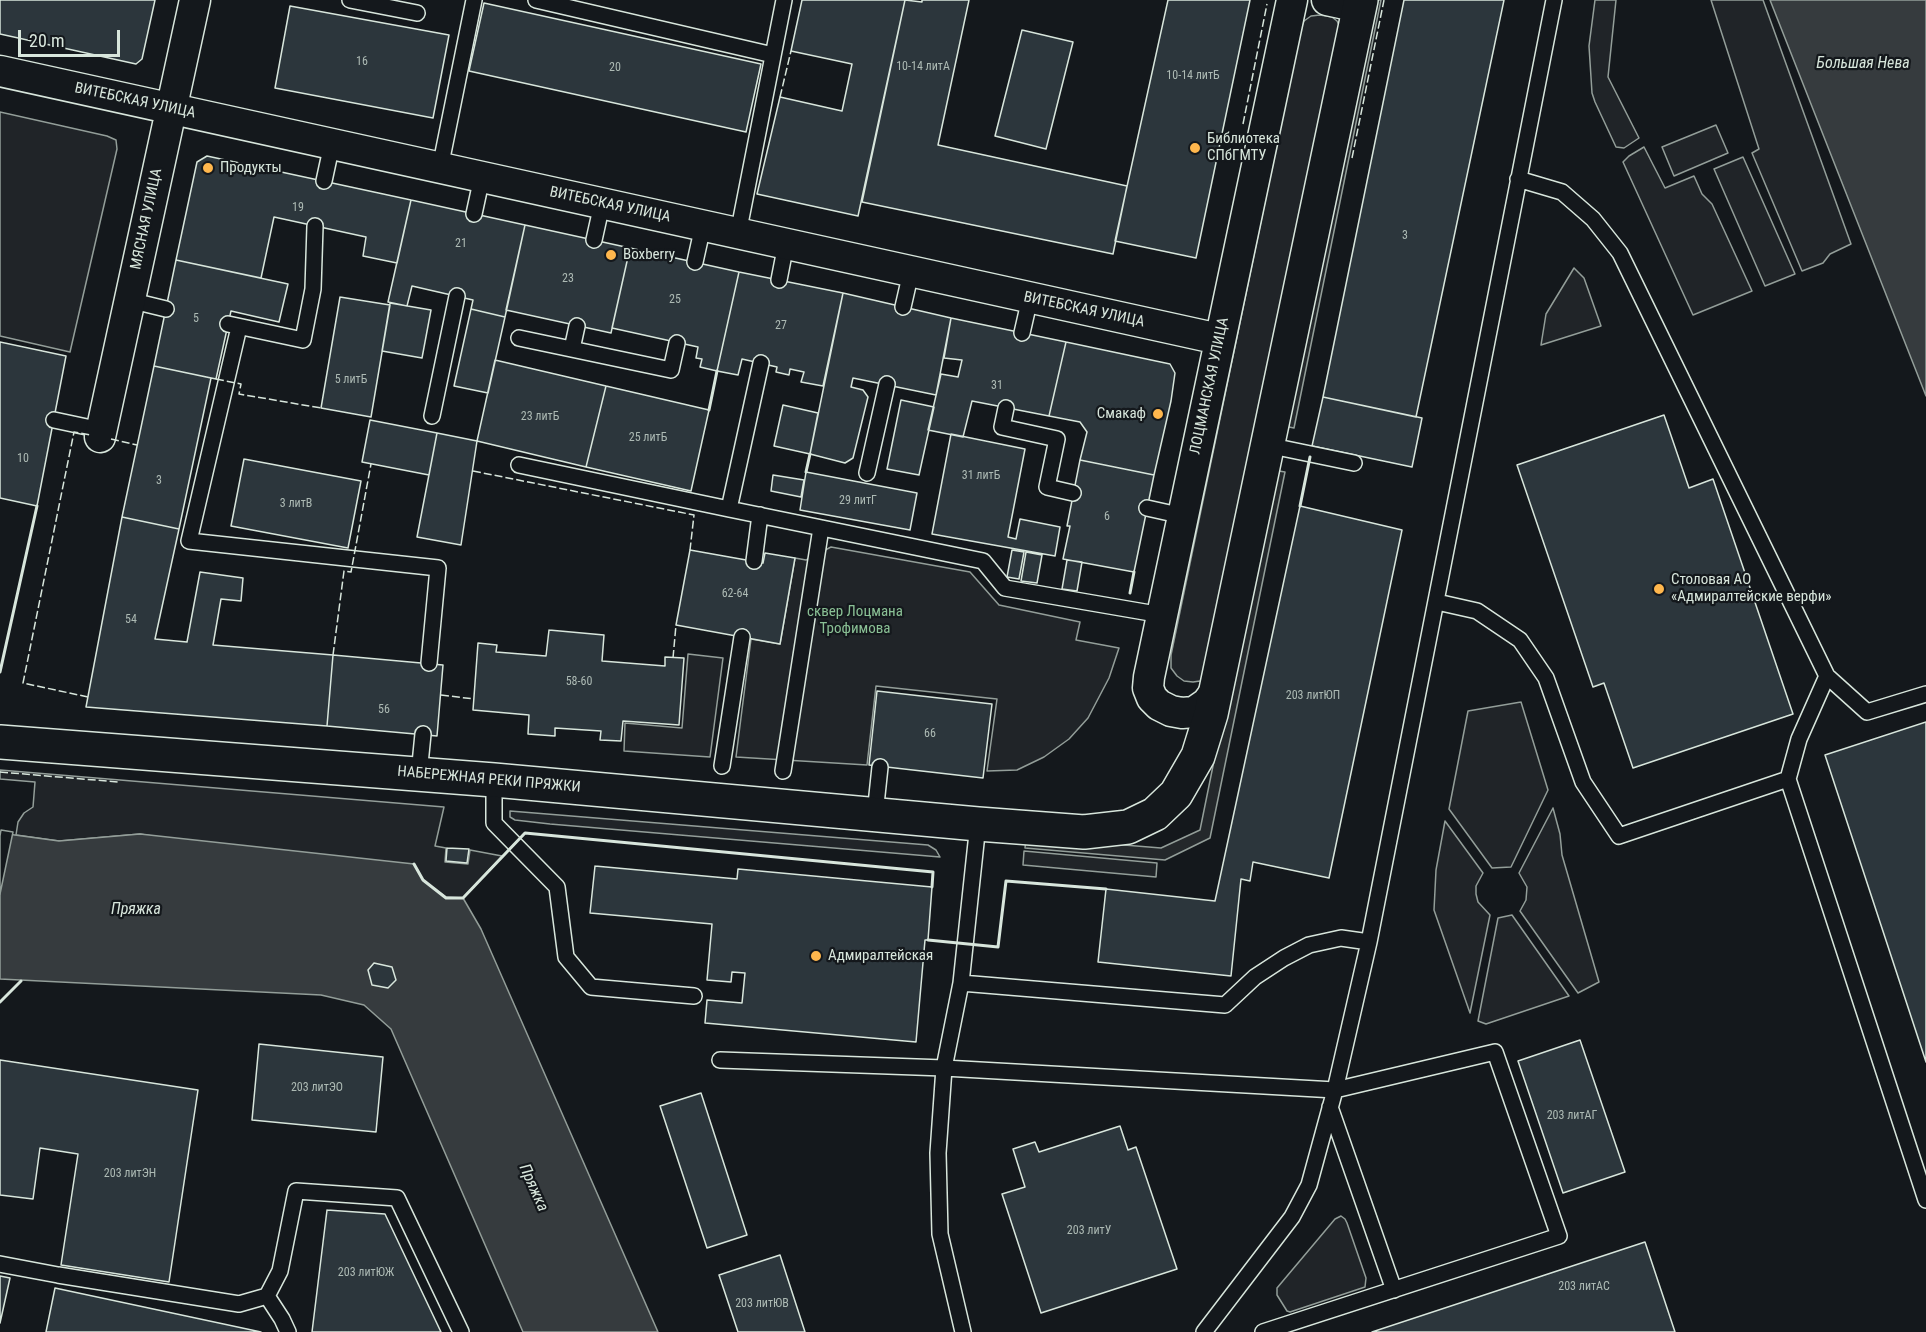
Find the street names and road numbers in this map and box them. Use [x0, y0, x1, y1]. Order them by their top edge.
street label: ВИТЕБСКАЯ УЛИЦА [73, 79, 197, 123]
street label: МЯСНАЯ УЛИЦА [127, 167, 167, 271]
street label: ВИТЕБСКАЯ УЛИЦА [548, 183, 672, 227]
street label: ВИТЕБСКАЯ УЛИЦА [1022, 288, 1146, 332]
street label: ЛОЦМАНСКАЯ УЛИЦА [1187, 316, 1233, 456]
street label: НАБЕРЕЖНАЯ РЕКИ ПРЯЖКИ [397, 763, 581, 797]

